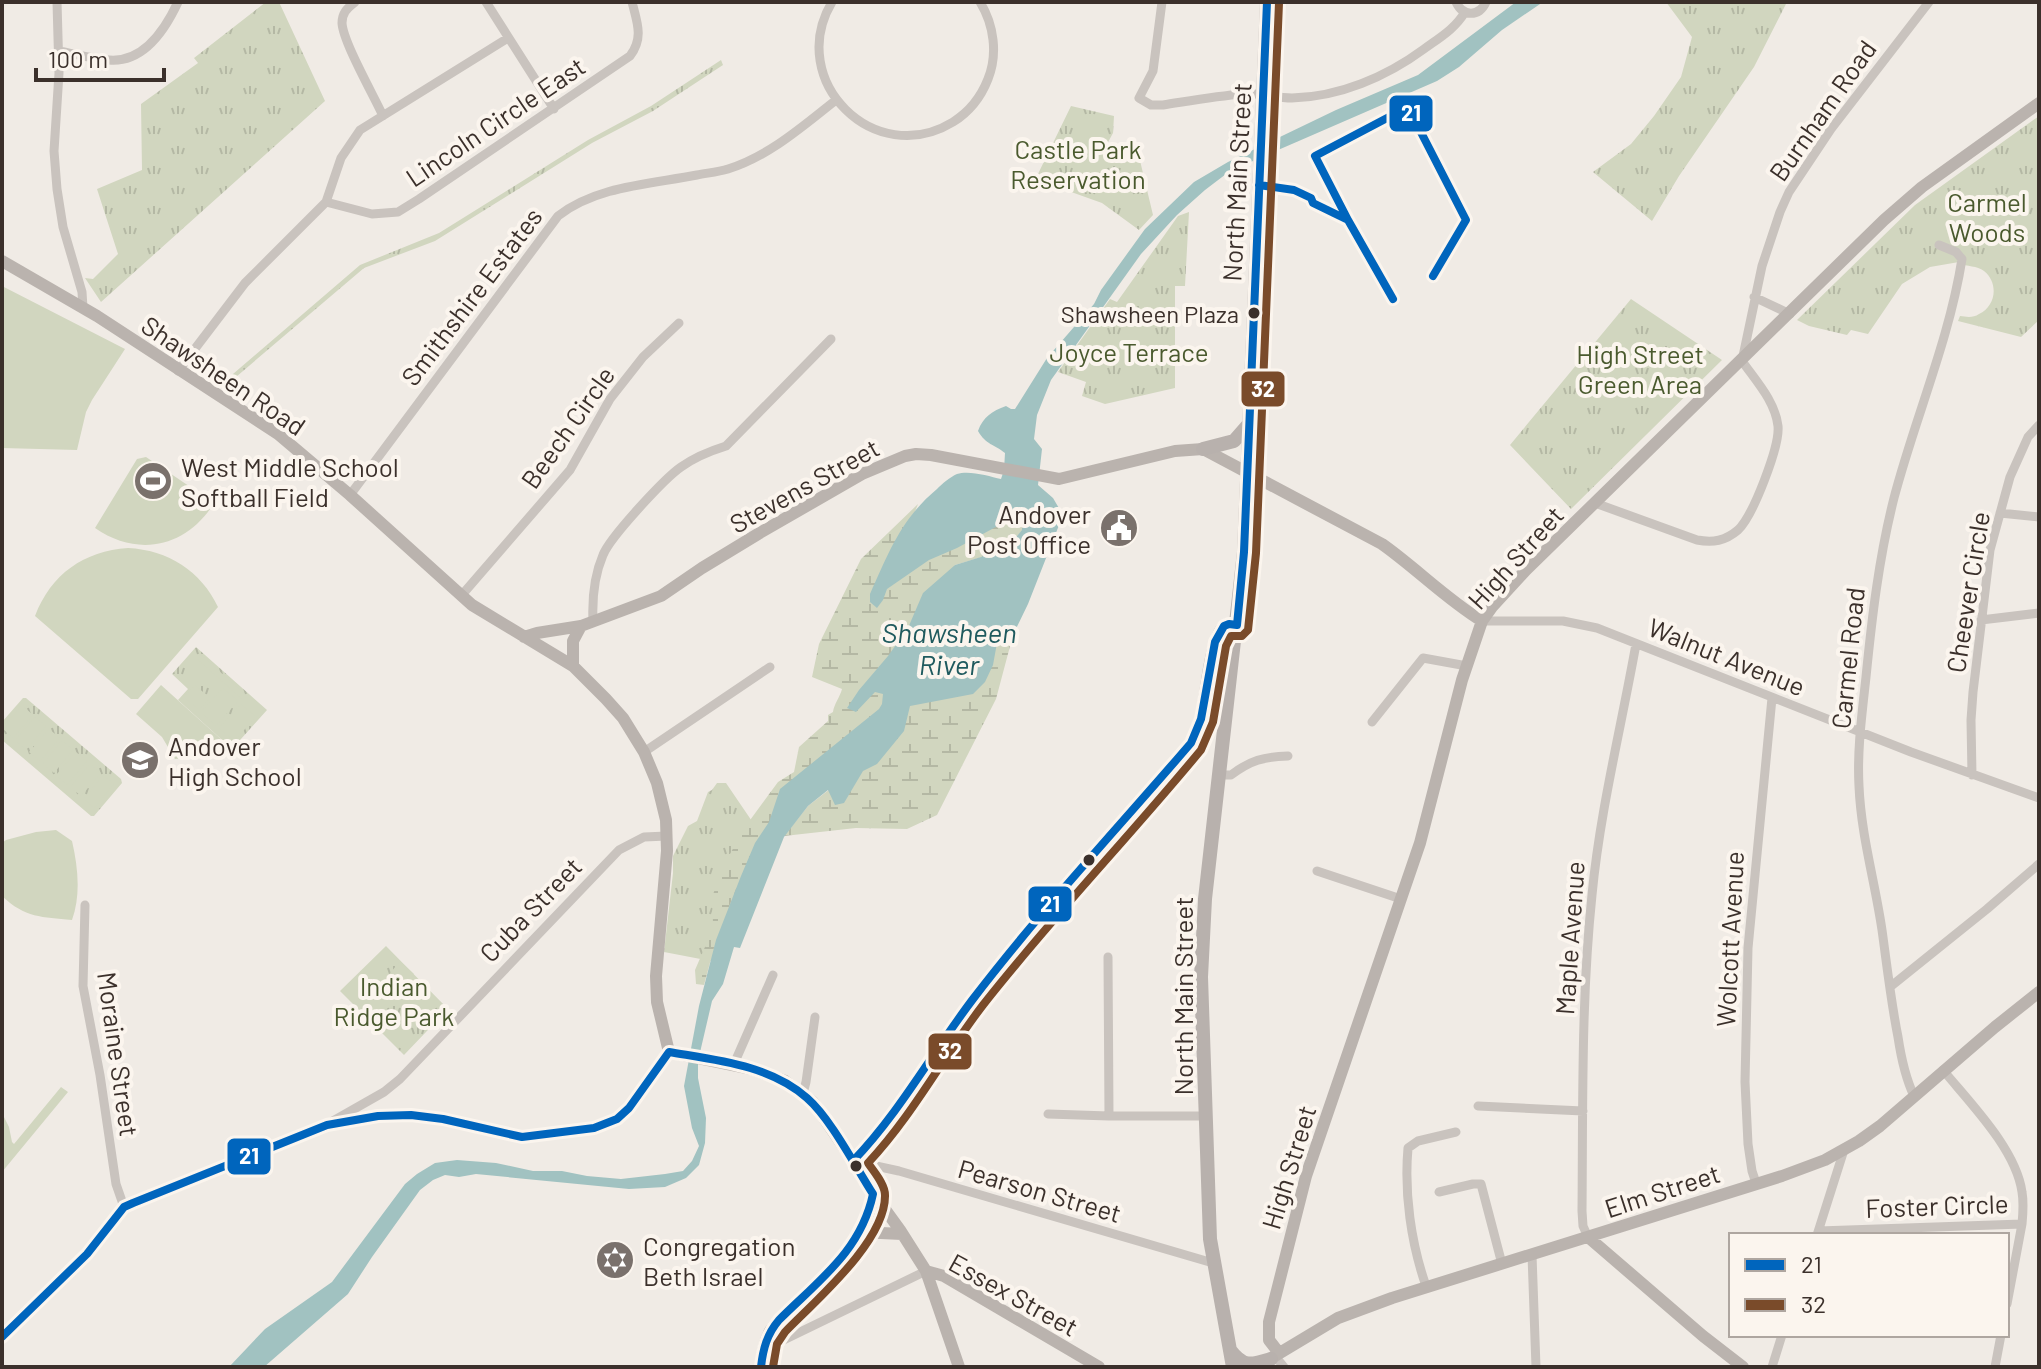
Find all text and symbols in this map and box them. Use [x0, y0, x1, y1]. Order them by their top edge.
scale bar [36, 32, 164, 82]
street label: Burnham Road [1762, 34, 1882, 186]
text: 100 m [48, 44, 108, 73]
street label: Lincoln Circle East [400, 50, 590, 192]
street label: North Main Street [1215, 82, 1257, 282]
line badge: 21 [1388, 94, 1434, 133]
text: 21 [1401, 99, 1421, 125]
park label: Castle Park Reservation [1010, 133, 1146, 194]
park label: Carmel Woods [1947, 186, 2027, 247]
street label: Smithshire Estates [394, 201, 548, 391]
place label: Shawsheen Plaza [1061, 299, 1239, 328]
marker: Shawsheen Plaza [1246, 305, 1262, 321]
street label: Shawsheen Road [136, 309, 312, 441]
park label: Joyce Terrace [1050, 336, 1209, 367]
park label: High Street Green Area [1576, 338, 1704, 399]
street label: Beech Circle [514, 360, 620, 494]
line badge: 32 [1240, 370, 1286, 408]
text: 32 [1251, 375, 1275, 401]
street label: Stevens Street [724, 431, 884, 539]
place label: West Middle School Softball Field [181, 451, 399, 512]
sports icon: West Middle School Softball Field [132, 460, 174, 502]
place label: Andover Post Office [967, 498, 1092, 559]
street label: High Street [1461, 499, 1569, 615]
public building icon: Andover Post Office [1098, 507, 1140, 549]
street label: Cheever Circle [1939, 509, 1995, 675]
street label: Carmel Road [1824, 586, 1870, 730]
street label: Walnut Avenue [1644, 611, 1810, 701]
water label: Shawsheen River [881, 615, 1017, 681]
place label: Andover High School [168, 730, 302, 791]
school or university icon: Andover High School [119, 739, 161, 781]
street label: Cuba Street [473, 850, 587, 968]
street label: Wolcott Avenue [1709, 850, 1749, 1028]
unlabelled marker [1081, 852, 1097, 868]
street label: Maple Avenue [1548, 860, 1590, 1016]
line badge: 21 [1027, 885, 1073, 923]
text: 21 [1040, 890, 1060, 916]
street label: North Main Street [1167, 897, 1198, 1095]
street label: Moraine Street [92, 970, 146, 1138]
park label: Indian Ridge Park [334, 970, 454, 1031]
line badge: 32 [927, 1032, 973, 1071]
text: 32 [938, 1037, 962, 1063]
street label: High Street [1255, 1101, 1321, 1233]
line badge: 21 [226, 1137, 272, 1176]
text: 21 [239, 1142, 259, 1168]
street label: Pearson Street [955, 1152, 1125, 1228]
street label: Elm Street [1600, 1157, 1724, 1223]
unlabelled marker [848, 1158, 864, 1174]
street label: Foster Circle [1865, 1187, 2009, 1223]
place label: Congregation Beth Israel [643, 1230, 795, 1291]
legend [1729, 1233, 2009, 1337]
synagogue icon: Congregation Beth Israel [594, 1239, 636, 1281]
street label: Essex Street [944, 1246, 1084, 1342]
text: 21 [1801, 1249, 1822, 1278]
text: 32 [1801, 1289, 1826, 1318]

